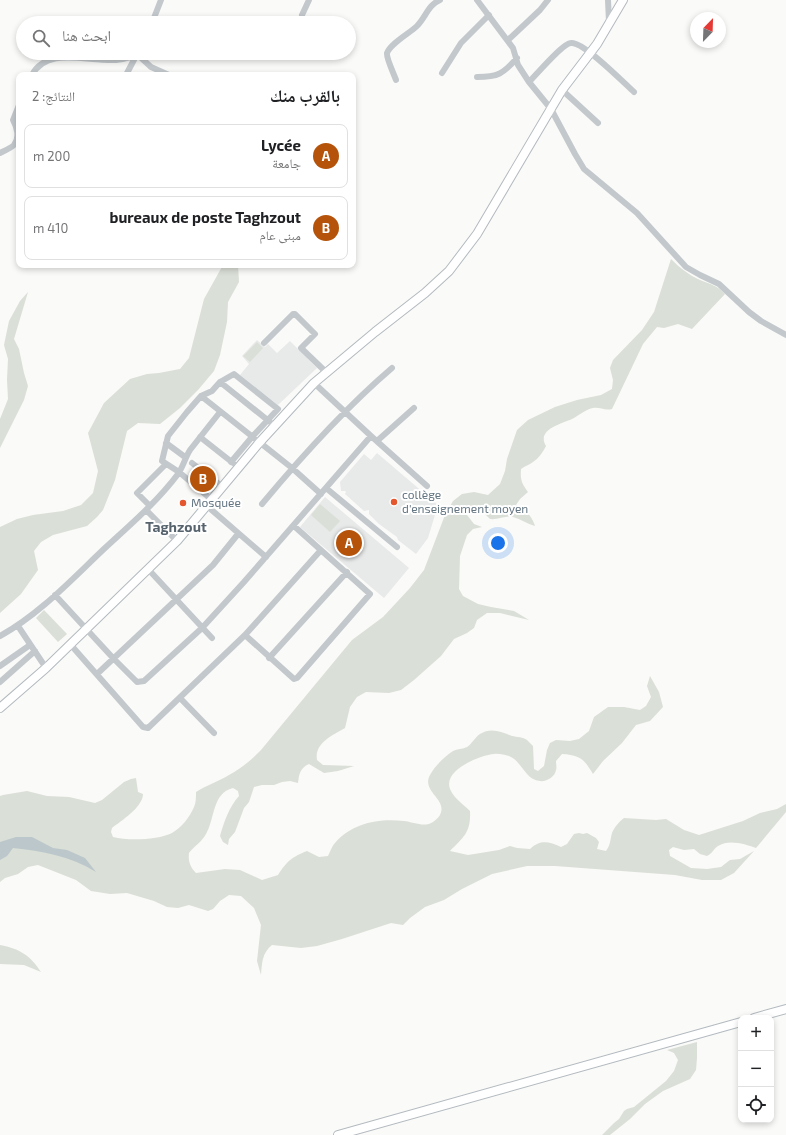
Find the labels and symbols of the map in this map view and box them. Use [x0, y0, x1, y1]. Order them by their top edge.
north arrow [690, 12, 726, 48]
pin: B [190, 464, 216, 494]
place label: collège d'enseignement moyen [402, 487, 528, 515]
place label: Mosquée [191, 495, 241, 509]
marker: collège d'enseignement moyen [389, 497, 399, 507]
marker: Mosquée [178, 498, 188, 508]
district label: Taghzout [145, 518, 207, 535]
pin: A [336, 528, 362, 558]
your location [488, 533, 508, 553]

